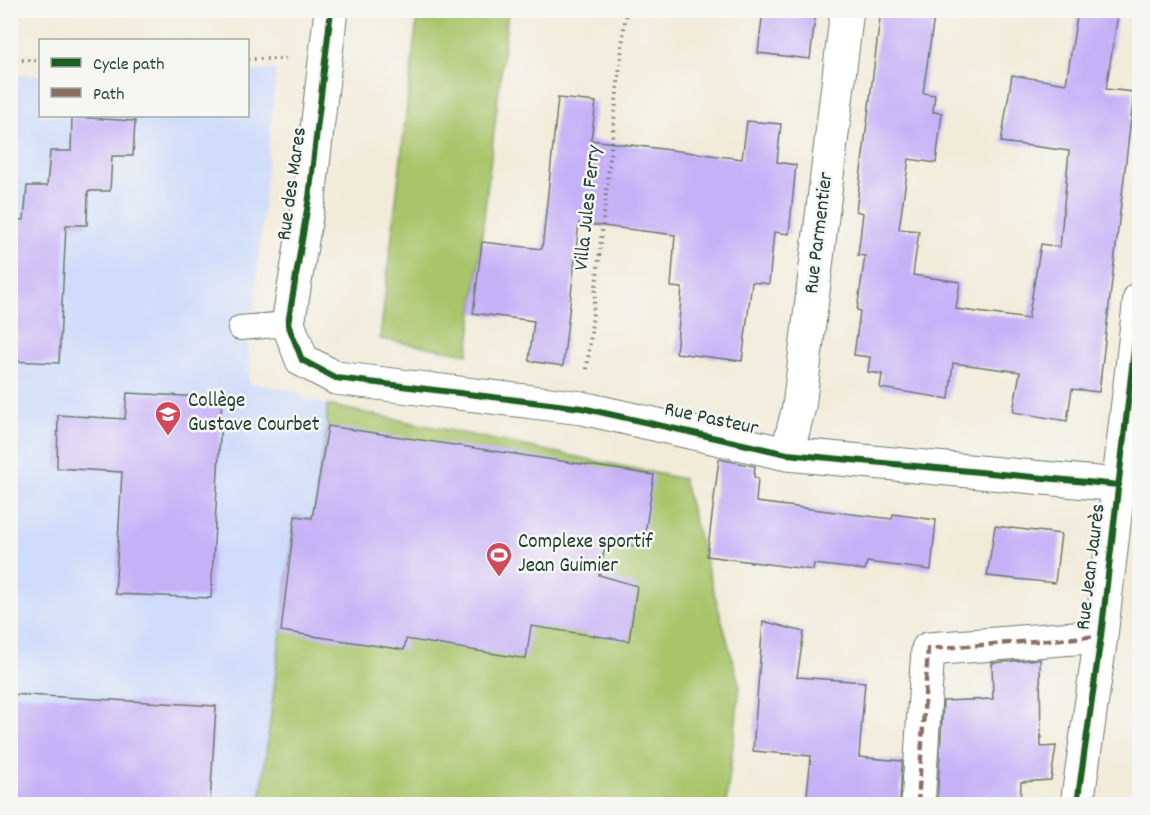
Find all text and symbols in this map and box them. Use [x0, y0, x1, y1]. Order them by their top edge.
legend [39, 39, 249, 117]
text: Cycle path [93, 53, 164, 78]
text: Path [93, 83, 125, 108]
street label: Rue des Mares [270, 125, 316, 243]
street label: Villa Jules Ferry [568, 143, 611, 272]
street label: Rue Parmentier [798, 170, 842, 296]
place label: Collège Gustave Courbet [188, 387, 320, 441]
street label: Rue Pasteur [661, 395, 761, 445]
school or university icon: Collège Gustave Courbet [153, 399, 183, 437]
street label: Rue Jean Jaurès [1069, 502, 1115, 632]
place label: Complexe sportif Jean Guimier [518, 528, 653, 582]
sports icon: Complexe sportif Jean Guimier [484, 540, 514, 578]

